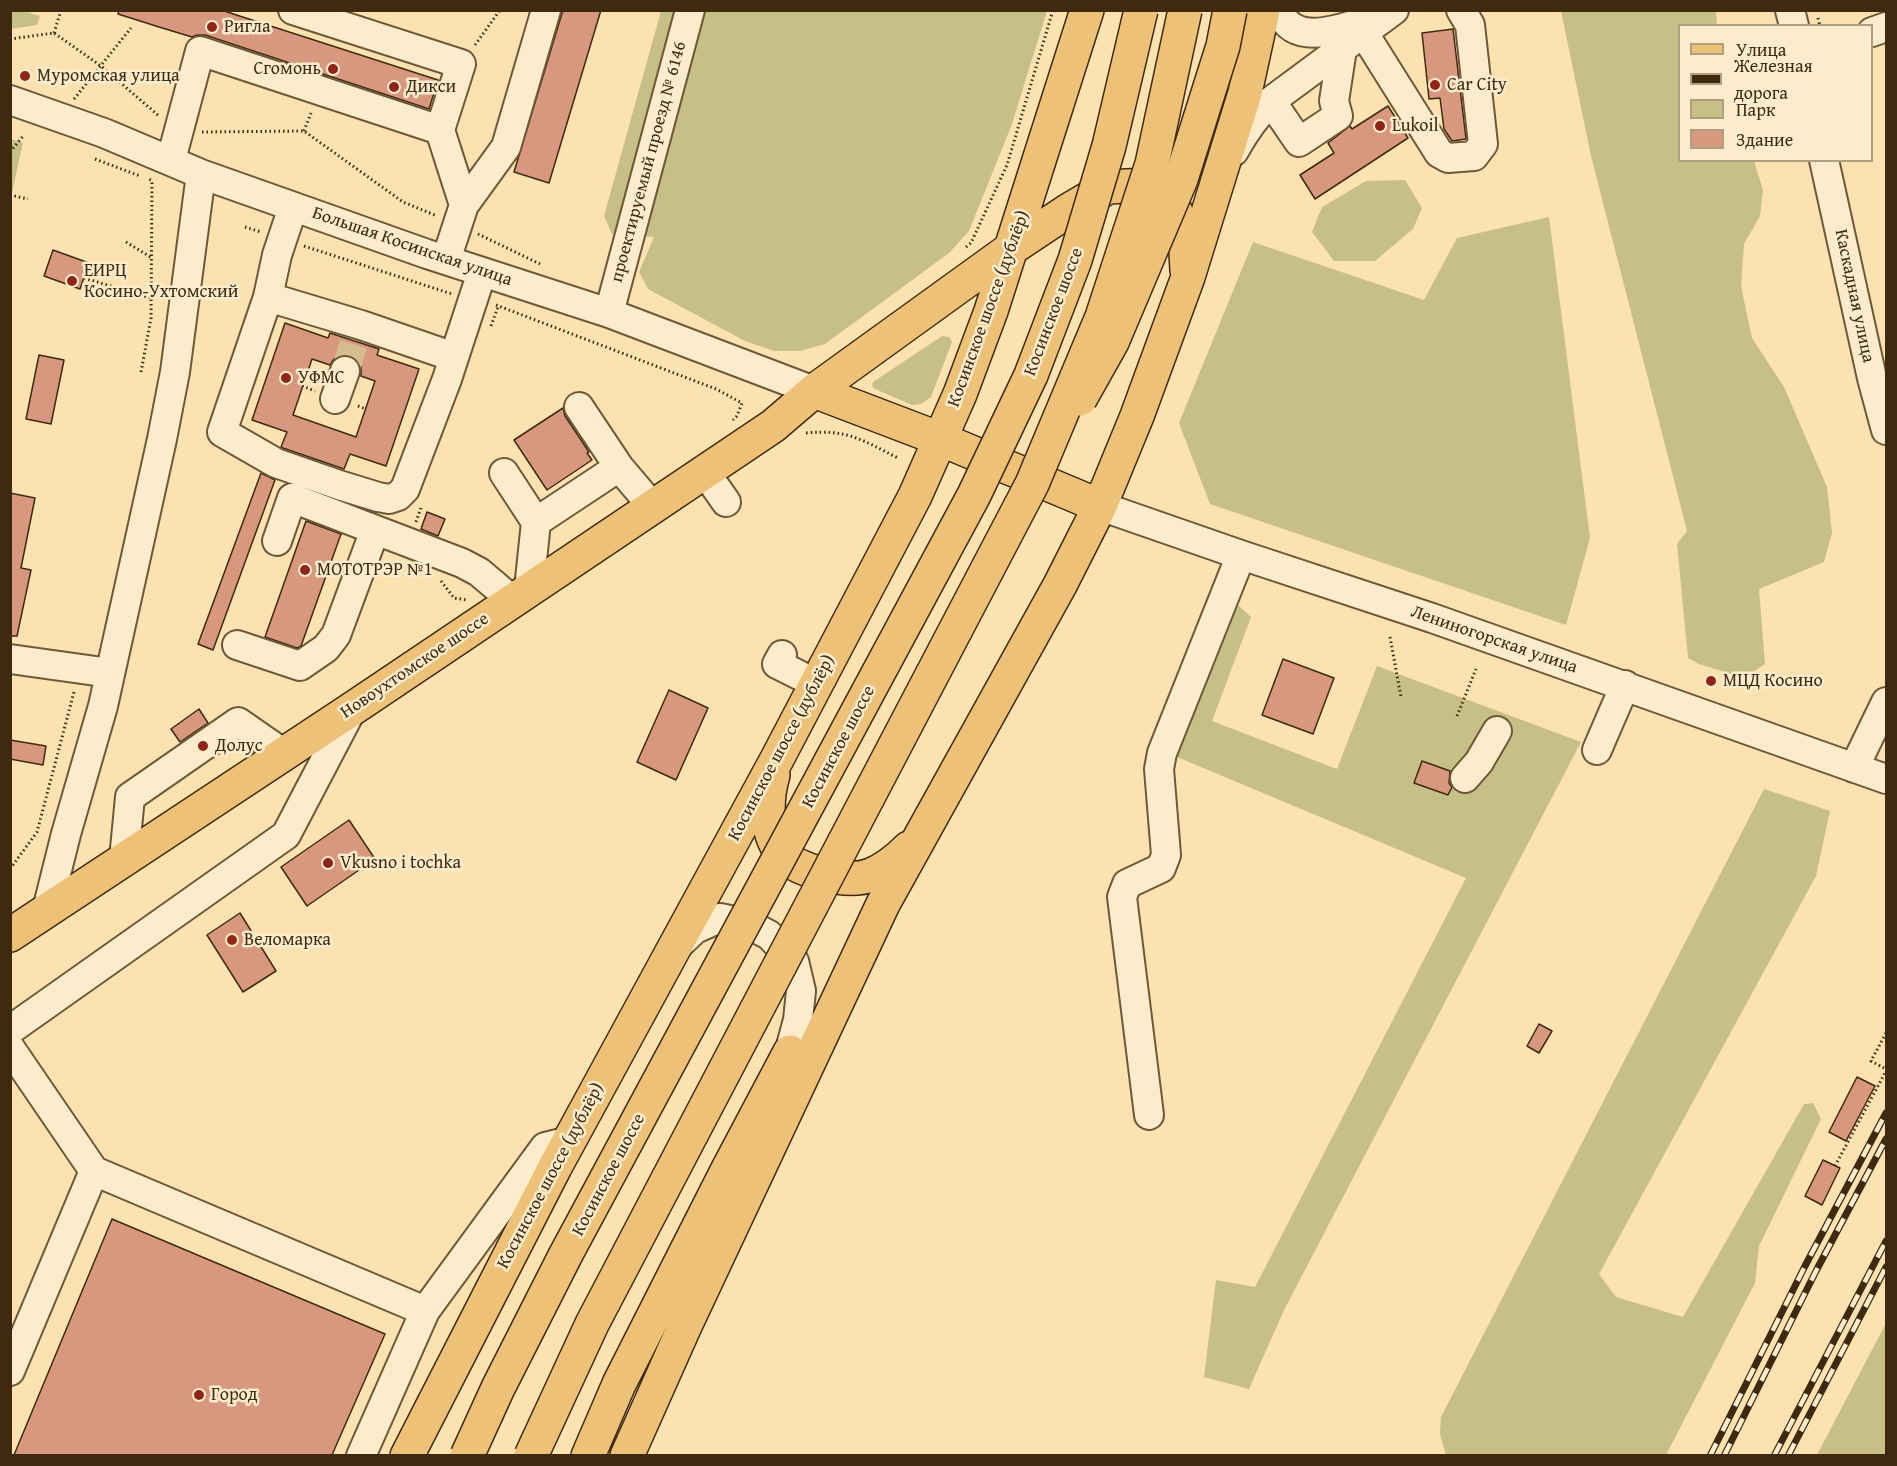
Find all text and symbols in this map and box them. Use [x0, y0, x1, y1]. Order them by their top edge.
place label: Ригла [224, 16, 270, 38]
marker: Ригла [205, 20, 219, 34]
legend [1678, 24, 1873, 162]
text: Улица [1736, 36, 1786, 63]
street label: проектируемый проезд № 6146 [606, 39, 692, 285]
text: Железная дорога [1734, 52, 1813, 106]
place label: Сгомонь [253, 58, 321, 80]
marker: Сгомонь [326, 62, 340, 76]
place label: Муромская улица [37, 65, 180, 87]
marker: Муромская улица [18, 69, 32, 83]
place label: Car City [1447, 74, 1507, 96]
place label: Дикси [406, 76, 456, 98]
marker: Car City [1428, 78, 1442, 92]
marker: Дикси [387, 80, 401, 94]
text: Парк [1736, 96, 1775, 123]
place label: Lukoil [1392, 115, 1439, 137]
marker: Lukoil [1373, 119, 1387, 133]
text: Здание [1736, 126, 1793, 153]
street label: Большая Косинская улица [309, 203, 515, 291]
street label: Косинское шоссе (дублёр) [943, 208, 1035, 410]
street label: Каскадная улица [1829, 227, 1879, 365]
street label: Косинское шоссе [1020, 245, 1088, 379]
place label: ЕИРЦ Косино-Ухтомский [84, 260, 238, 302]
marker: ЕИРЦ Косино-Ухтомский [65, 274, 79, 288]
place label: УФМС [298, 367, 345, 389]
marker: УФМС [279, 371, 293, 385]
place label: МОТОТРЭР №1 [317, 559, 432, 581]
marker: МОТОТРЭР №1 [298, 563, 312, 577]
street label: Лениногорская улица [1408, 601, 1580, 679]
street label: Новоухтомское шоссе [337, 608, 493, 724]
street label: Косинское шоссе (дублёр) [724, 651, 840, 845]
place label: МЦД Косино [1723, 670, 1823, 692]
marker: МЦД Косино [1704, 674, 1718, 688]
street label: Косинское шоссе [798, 682, 880, 812]
place label: Долус [215, 735, 263, 757]
marker: Долус [196, 739, 210, 753]
place label: Vkusno i tochka [340, 852, 461, 874]
marker: Vkusno i tochka [321, 856, 335, 870]
place label: Веломарка [244, 929, 331, 951]
marker: Веломарка [225, 933, 239, 947]
street label: Косинское шоссе (дублёр) [493, 1079, 609, 1273]
street label: Косинское шоссе [568, 1110, 650, 1240]
place label: Город [211, 1384, 258, 1406]
marker: Город [192, 1388, 206, 1402]

